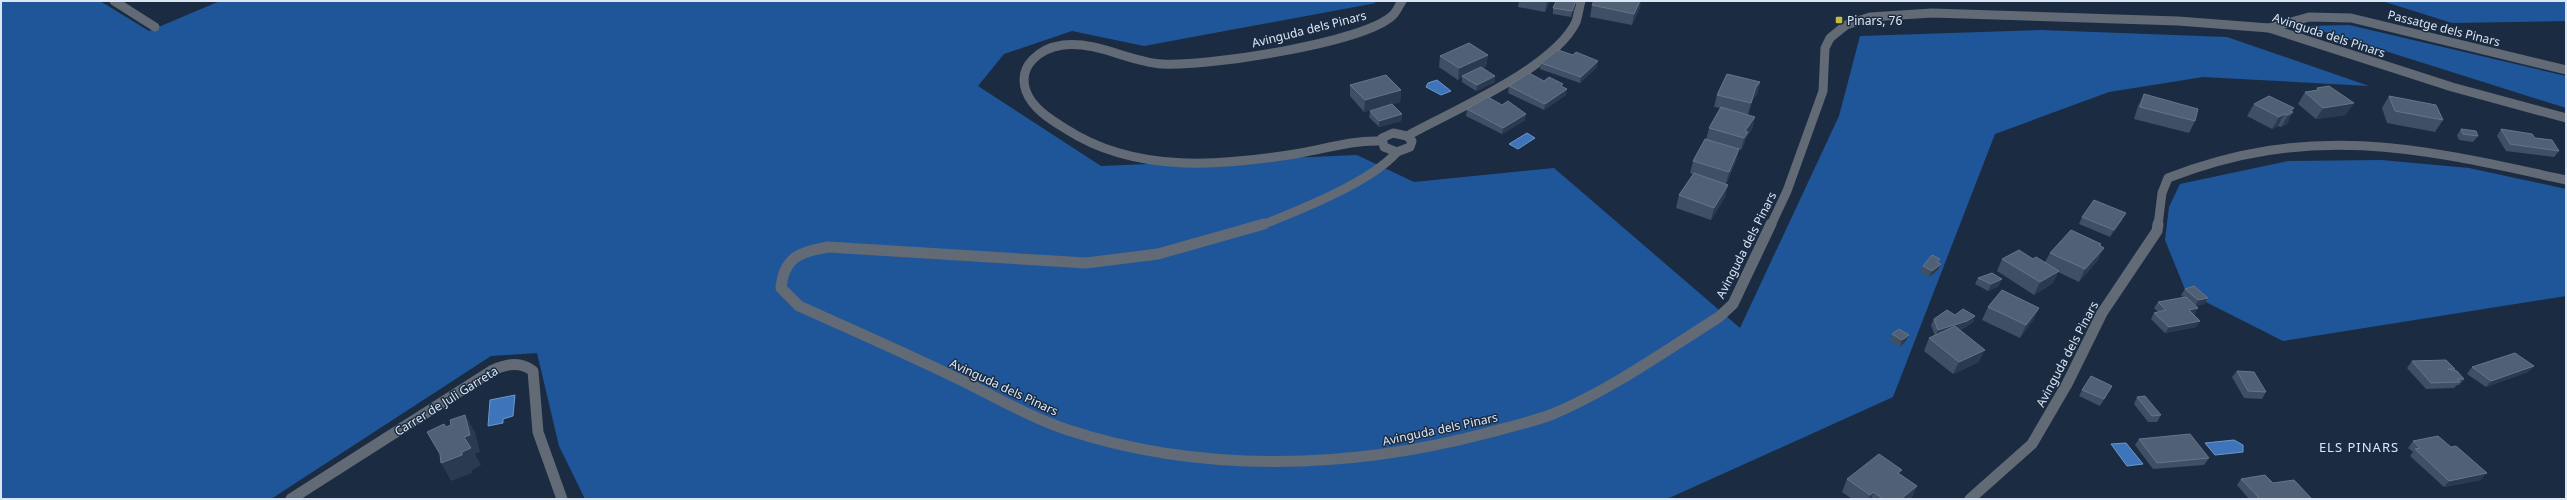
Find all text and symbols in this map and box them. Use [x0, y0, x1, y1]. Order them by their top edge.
street label: Avinguda dels Pinars [1250, 6, 1368, 51]
street label: Passatge dels Pinars [2386, 6, 2502, 50]
street label: Avinguda dels Pinars [2270, 9, 2388, 61]
place label: Pinars, 76 [1847, 12, 1902, 29]
marker: Pinars, 76 [1834, 15, 1844, 25]
street label: Avinguda dels Pinars [1712, 189, 1780, 301]
street label: Avinguda dels Pinars [2032, 298, 2102, 410]
street label: Avinguda dels Pinars [947, 354, 1061, 420]
street label: Carrer de Juli Garreta [391, 362, 501, 440]
street label: Avinguda dels Pinars [1381, 408, 1500, 450]
district label: ELS PINARS [2319, 438, 2399, 456]

